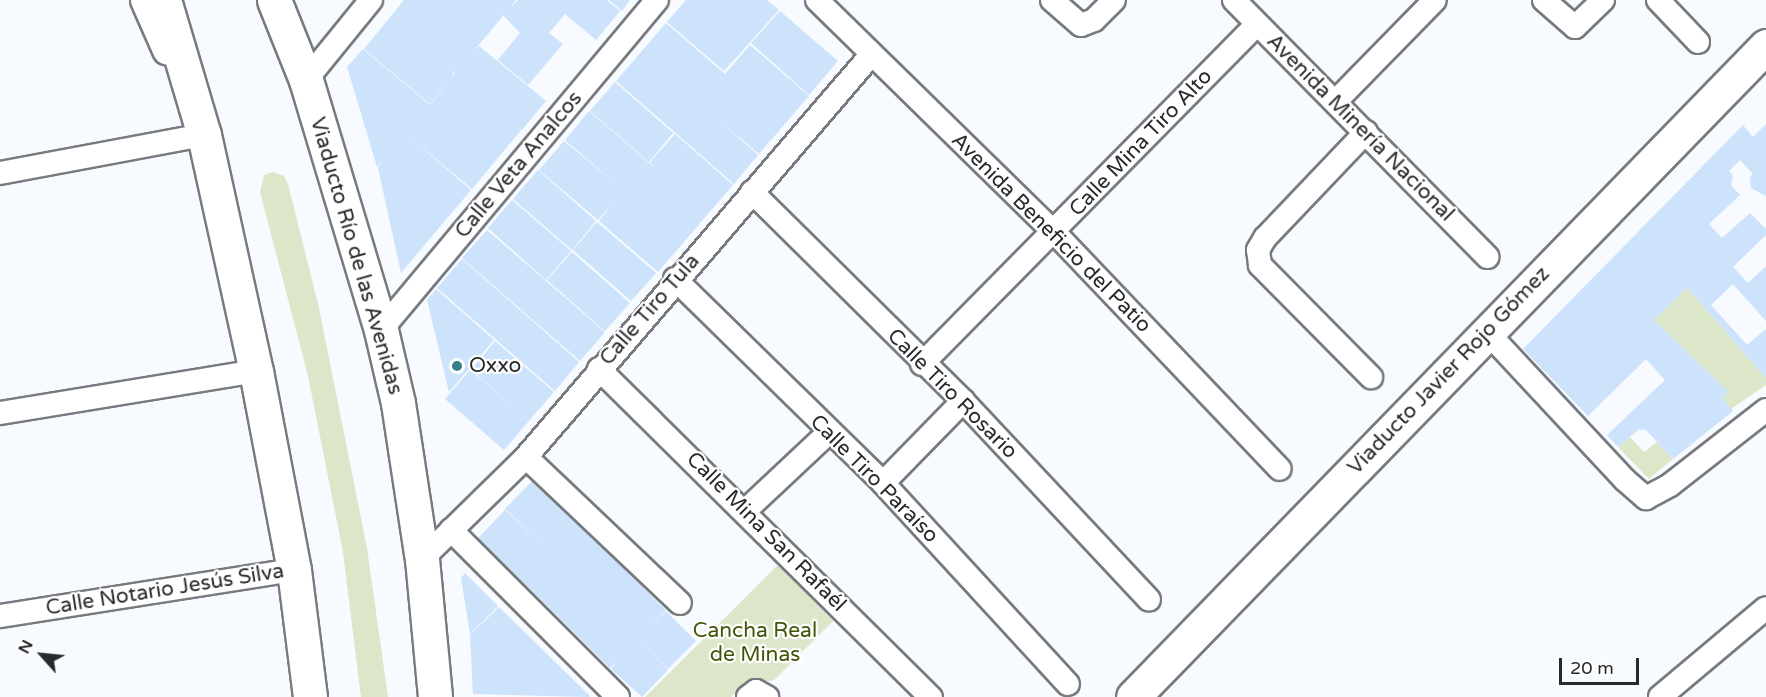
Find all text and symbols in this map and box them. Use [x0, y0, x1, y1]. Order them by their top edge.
street label: Avenida Minería Nacional [1261, 29, 1459, 227]
street label: Calle Mina Tiro Alto [1064, 64, 1218, 222]
street label: Calle Veta Analcos [450, 86, 588, 244]
street label: Viaducto Río de las Avenidas [304, 114, 408, 398]
street label: Avenida Beneficio del Patio [946, 128, 1156, 338]
street label: Calle Tiro Tula [595, 249, 705, 371]
street label: Viaducto Javier Rojo Gómez [1343, 262, 1555, 480]
street label: Calle Tiro Rosario [882, 324, 1022, 464]
place label: Oxxo [469, 353, 521, 379]
marker: Oxxo [450, 359, 464, 373]
street label: Calle Tiro Paraíso [805, 410, 943, 548]
street label: Calle Mina San Rafaél [681, 447, 851, 617]
street label: Calle Notario Jesús Silva [44, 559, 286, 621]
park label: Cancha Real de Minas [693, 618, 817, 668]
north arrow [12, 625, 72, 685]
text: N [14, 637, 38, 657]
scale bar [1562, 646, 1642, 684]
text: 20 m [1570, 657, 1614, 679]

